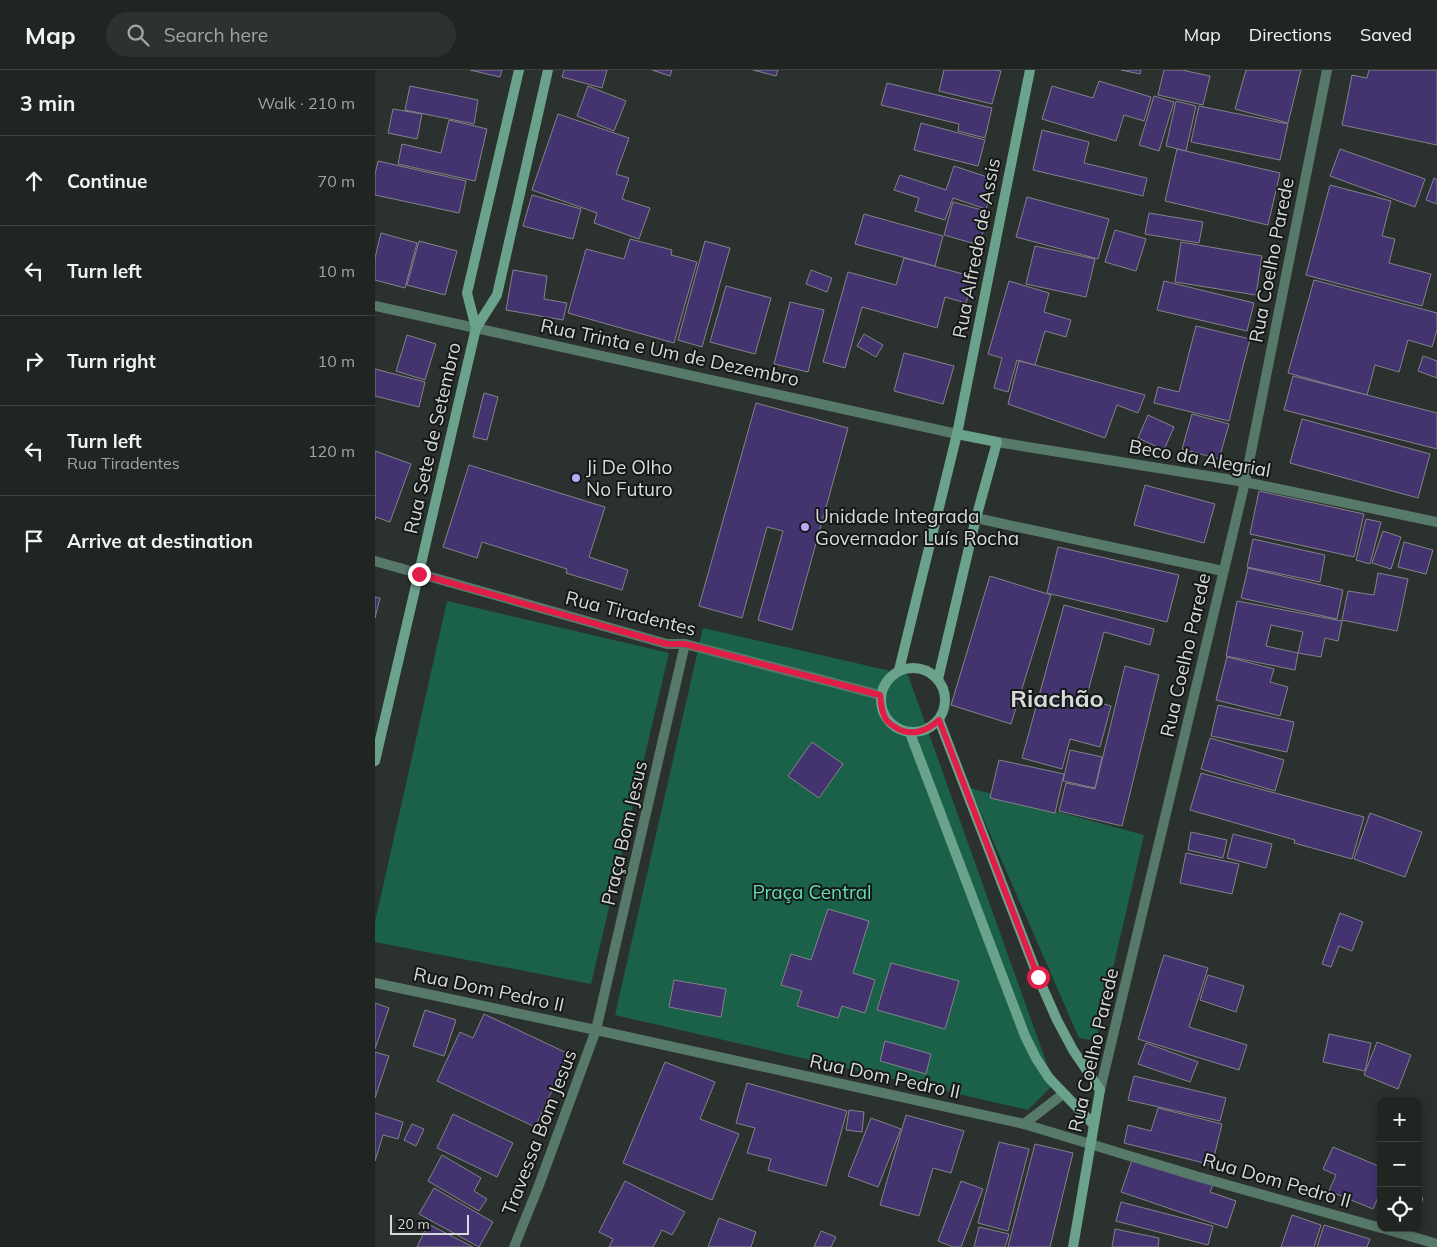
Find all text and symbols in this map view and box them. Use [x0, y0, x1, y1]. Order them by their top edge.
search box [106, 12, 456, 57]
text: Map [25, 20, 76, 50]
icon: search [124, 21, 152, 49]
text: Search here [164, 23, 268, 47]
text: Map [1184, 23, 1221, 46]
text: Directions [1249, 23, 1332, 46]
text: Saved [1360, 23, 1412, 46]
text: 3 min [20, 90, 75, 116]
text: Walk · 210 m [257, 93, 355, 113]
street label: Rua Alfredo de Assis [947, 156, 1005, 340]
icon: ahead [20, 167, 48, 195]
text: Continue [67, 169, 147, 193]
text: 70 m [318, 171, 355, 191]
street label: Rua Coelho Parede [1243, 175, 1299, 345]
icon: left [20, 257, 48, 285]
text: Turn left [67, 259, 142, 283]
text: 10 m [318, 261, 355, 281]
street label: Rua Trinta e Um de Dezembro [539, 313, 801, 391]
street label: Rua Sete de Setembro [398, 340, 466, 536]
icon: right [20, 347, 48, 375]
text: Turn right [67, 349, 156, 373]
text: 10 m [318, 351, 355, 371]
text: Turn left [67, 429, 142, 453]
street label: Beco da Alegrial [1127, 434, 1273, 482]
icon: left [20, 437, 48, 465]
text: 120 m [308, 441, 355, 461]
text: Rua Tiradentes [67, 453, 180, 473]
place label: Ji De Olho No Futuro [586, 455, 673, 501]
marker: Ji De Olho No Futuro [570, 472, 582, 484]
place label: Unidade Integrada Governador Luís Rocha [815, 504, 1019, 550]
marker: Unidade Integrada Governador Luís Rocha [799, 521, 811, 533]
icon: arrive [20, 527, 48, 555]
text: Arrive at destination [67, 529, 253, 553]
route end [408, 563, 431, 586]
street label: Rua Coelho Parede [1154, 571, 1216, 739]
street label: Rua Tiradentes [563, 585, 699, 641]
district label: Riachão [1010, 683, 1104, 713]
street label: Praça Bom Jesus [596, 758, 652, 908]
park label: Praça Central [752, 880, 872, 904]
street label: Rua Dom Pedro II [412, 961, 566, 1017]
route start [1027, 966, 1050, 989]
street label: Rua Coelho Parede [1062, 966, 1124, 1134]
street label: Travessa Bom Jesus [496, 1046, 582, 1218]
street label: Rua Dom Pedro II [808, 1048, 962, 1104]
map controls [1377, 1097, 1422, 1232]
button: + [1377, 1097, 1422, 1142]
button: − [1377, 1142, 1422, 1187]
street label: Rua Dom Pedro II [1200, 1147, 1354, 1213]
button: locate [1377, 1187, 1422, 1232]
scale bar [390, 1212, 469, 1235]
text: 20 m [397, 1215, 430, 1233]

